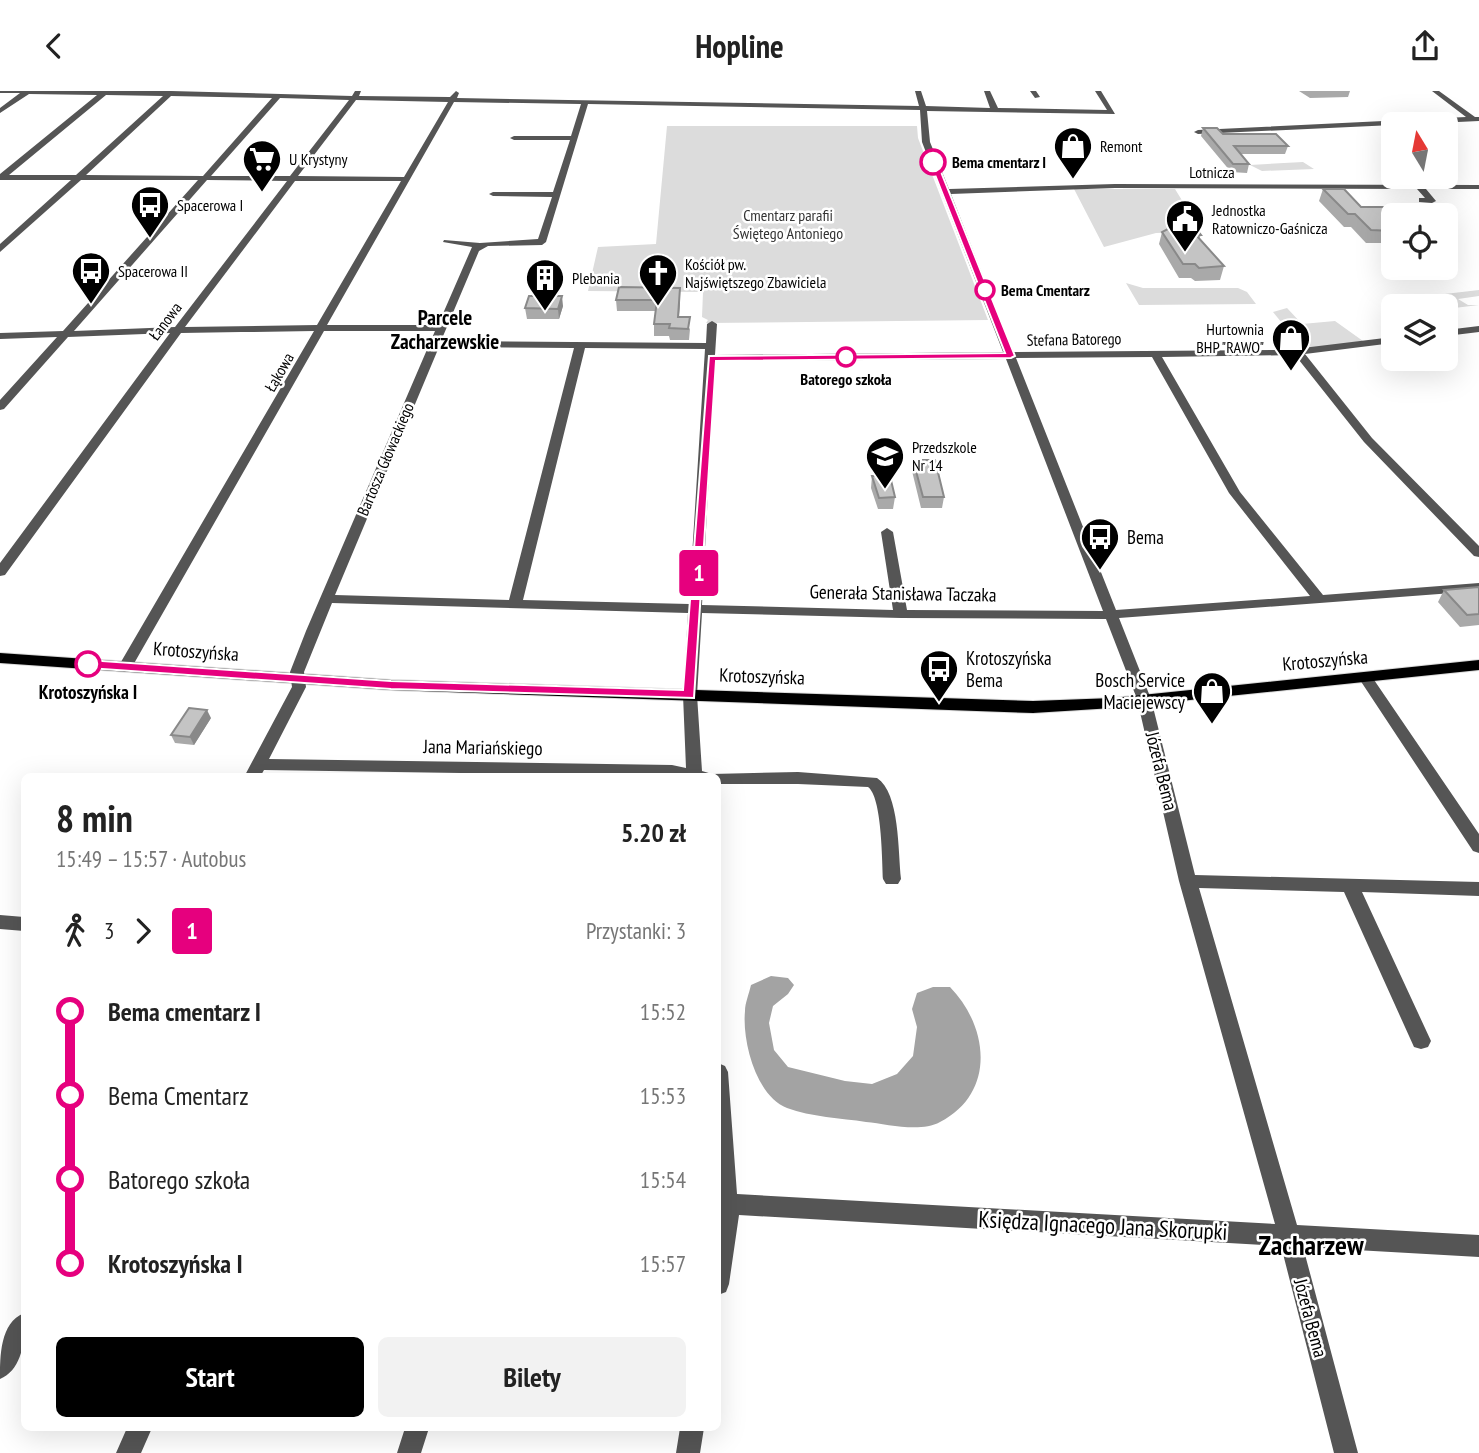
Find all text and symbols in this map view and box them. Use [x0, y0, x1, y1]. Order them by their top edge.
text: Hopline [695, 25, 784, 67]
icon: back [35, 27, 73, 65]
icon: share [1406, 27, 1444, 65]
north arrow [1381, 112, 1458, 189]
map controls [1381, 112, 1458, 371]
shop icon: Remont [1052, 125, 1094, 180]
place label: Remont [1100, 136, 1143, 156]
supermarket icon: U Krystyny [241, 138, 283, 193]
place label: U Krystyny [289, 149, 347, 169]
marker: Bema cmentarz I [920, 149, 946, 175]
place label: Bema cmentarz I [952, 152, 1046, 172]
street label: Lotnicza [1189, 162, 1235, 182]
bus stop icon: Spacerowa I [129, 184, 171, 239]
place label: Spacerowa I [177, 195, 243, 215]
public building icon: Jednostka Ratowniczo-Gaśnicza [1164, 198, 1206, 253]
place label: Jednostka Ratowniczo-Gaśnicza [1211, 200, 1328, 238]
button: locate [1381, 203, 1458, 280]
park label: Cmentarz parafii Świętego Antoniego [733, 205, 843, 243]
bus stop icon: Spacerowa II [70, 250, 112, 305]
church icon: Kościół pw. Najświętszego Zbawiciela [637, 252, 679, 307]
place label: Kościół pw. Najświętszego Zbawiciela [685, 254, 826, 292]
building icon: Plebania [524, 257, 566, 312]
place label: Spacerowa II [118, 261, 188, 281]
place label: Plebania [572, 268, 620, 288]
marker: Bema Cmentarz [975, 280, 995, 300]
place label: Bema Cmentarz [1001, 280, 1090, 300]
button: layers [1381, 294, 1458, 371]
street label: Łanowa [144, 298, 186, 344]
district label: Parcele Zacharzewskie [391, 304, 499, 355]
shop icon: Hurtownia BHP "RAWO" [1270, 317, 1312, 372]
place label: Hurtownia BHP "RAWO" [1196, 319, 1264, 357]
street label: Stefana Batorego [1026, 328, 1122, 350]
marker: Batorego szkoła [836, 347, 856, 367]
street label: Łąkowa [260, 349, 298, 395]
place label: Batorego szkoła [800, 369, 892, 389]
street label: Bartosza Głowackiego [352, 399, 418, 518]
school or university icon: Przedszkole Nr 14 [864, 435, 906, 490]
place label: Przedszkole Nr 14 [912, 437, 977, 475]
bus stop icon: Bema [1079, 516, 1121, 571]
place label: Bema [1127, 525, 1164, 549]
line badge: 1 [676, 550, 722, 596]
text: 1 [693, 557, 705, 588]
street label: Generała Stanisława Taczaka [809, 579, 997, 607]
street label: Krotoszyńska [152, 636, 240, 666]
street label: Krotoszyńska [1281, 644, 1369, 676]
place label: Krotoszyńska Bema [966, 646, 1052, 692]
bus stop icon: Krotoszyńska Bema [918, 648, 960, 703]
marker: Krotoszyńska I [75, 651, 101, 677]
street label: Krotoszyńska [719, 663, 805, 689]
place label: Bosch Service Maciejewscy [1095, 668, 1186, 714]
shop icon: Bosch Service Maciejewscy [1191, 670, 1233, 725]
place label: Krotoszyńska I [39, 680, 137, 704]
street label: Józefa Bema [1140, 728, 1183, 813]
street label: Jana Mariańskiego [422, 734, 543, 760]
text: 8 min [56, 793, 133, 842]
text: 5.20 zł [621, 816, 686, 849]
text: 15:49 – 15:57 · Autobus [56, 844, 246, 873]
icon: walk [56, 912, 94, 950]
icon: forward [124, 912, 162, 950]
text: 1 [186, 915, 198, 946]
text: 3 [104, 916, 114, 945]
text: Przystanki: 3 [586, 916, 686, 945]
text: Bema cmentarz I [108, 995, 261, 1028]
text: 15:52 [640, 997, 686, 1026]
text: Bema Cmentarz [108, 1079, 249, 1112]
text: 15:53 [640, 1081, 686, 1110]
text: Batorego szkoła [108, 1163, 250, 1196]
text: 15:54 [640, 1165, 686, 1194]
street label: Księdza Ignacego Jana Skorupki [978, 1204, 1228, 1246]
district label: Zacharzew [1258, 1226, 1364, 1263]
text: Krotoszyńska I [108, 1247, 243, 1280]
text: 15:57 [640, 1249, 686, 1278]
street label: Józefa Bema [1289, 1275, 1333, 1360]
button: Start [56, 1337, 364, 1417]
button: Bilety [378, 1337, 686, 1417]

